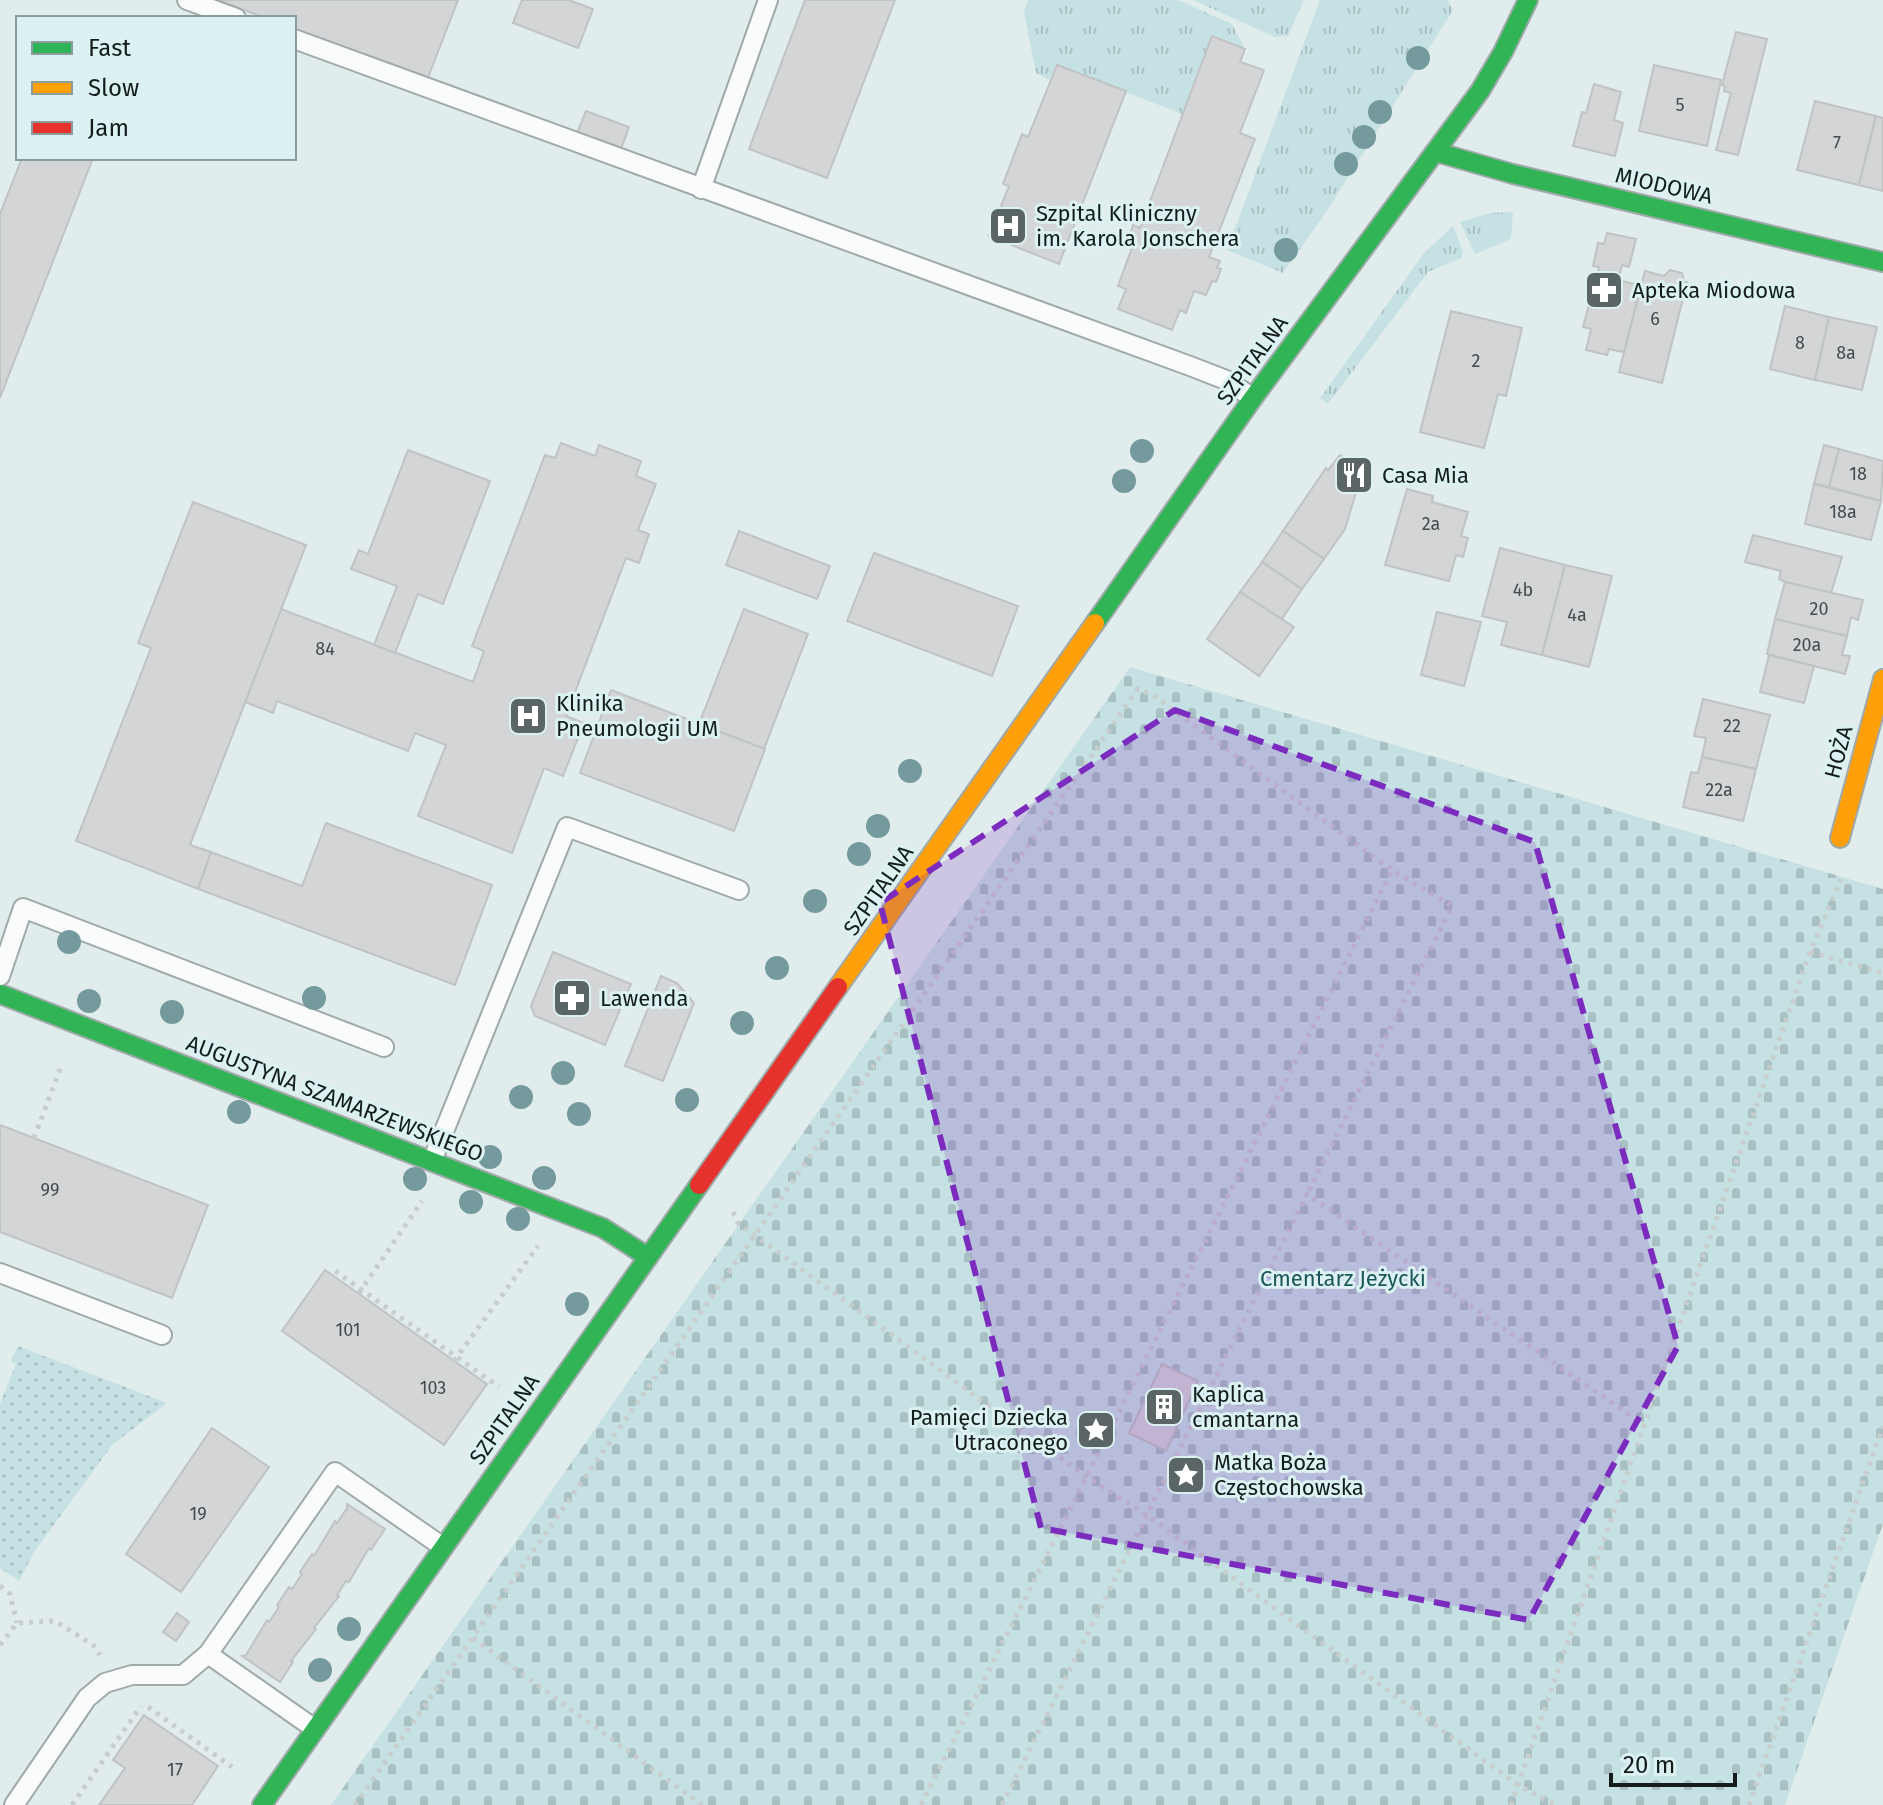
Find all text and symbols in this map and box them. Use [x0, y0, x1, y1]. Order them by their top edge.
legend [16, 16, 296, 160]
text: Fast [88, 34, 131, 62]
text: Slow [88, 74, 139, 102]
house number: 5 [1675, 94, 1685, 116]
text: Jam [88, 114, 129, 142]
house number: 7 [1833, 132, 1841, 154]
street label: MIODOWA [1613, 161, 1716, 210]
place label: Szpital Kliniczny im. Karola Jonschera [1036, 200, 1240, 252]
hospital icon: Szpital Kliniczny im. Karola Jonschera [987, 205, 1029, 247]
pharmacy icon: Apteka Miodowa [1583, 269, 1625, 311]
place label: Apteka Miodowa [1632, 277, 1796, 304]
house number: 6 [1650, 308, 1660, 330]
street label: SZPITALNA [1211, 310, 1294, 410]
house number: 8 [1795, 332, 1805, 354]
house number: 8a [1836, 342, 1856, 364]
house number: 2 [1472, 350, 1481, 372]
restaurant icon: Casa Mia [1333, 454, 1375, 496]
place label: Casa Mia [1382, 462, 1469, 489]
house number: 18 [1849, 463, 1867, 485]
house number: 18a [1829, 501, 1857, 523]
house number: 2a [1422, 513, 1440, 535]
house number: 4b [1513, 579, 1533, 601]
house number: 20 [1810, 598, 1828, 620]
house number: 4a [1567, 604, 1587, 626]
house number: 20a [1793, 634, 1821, 656]
house number: 84 [315, 638, 335, 660]
place label: Klinika Pneumologii UM [556, 690, 718, 742]
hospital icon: Klinika Pneumologii UM [507, 695, 549, 737]
house number: 22 [1723, 715, 1741, 737]
street label: HOŻA [1818, 722, 1859, 782]
house number: 22a [1705, 779, 1733, 801]
street label: SZPITALNA [838, 840, 919, 941]
pharmacy icon: Lawenda [551, 977, 593, 1019]
place label: Lawenda [600, 985, 688, 1012]
street label: AUGUSTYNA SZAMARZEWSKIEGO [183, 1029, 487, 1168]
house number: 99 [41, 1179, 59, 1201]
park label: Cmentarz Jeżycki [1260, 1265, 1426, 1292]
house number: 101 [335, 1319, 361, 1341]
street label: SZPITALNA [464, 1369, 545, 1470]
house number: 103 [420, 1377, 446, 1399]
place label: Kaplica cmantarna [1192, 1381, 1299, 1433]
building icon: Kaplica cmantarna [1143, 1386, 1185, 1428]
place label: Pamięci Dziecka Utraconego [910, 1404, 1068, 1456]
place icon: Pamięci Dziecka Utraconego [1075, 1409, 1117, 1451]
place label: Matka Boża Częstochowska [1214, 1449, 1364, 1501]
place icon: Matka Boża Częstochowska [1165, 1454, 1207, 1496]
house number: 19 [189, 1503, 207, 1525]
scale bar [1611, 1737, 1735, 1787]
text: 20 m [1623, 1751, 1675, 1779]
house number: 17 [167, 1759, 183, 1781]

